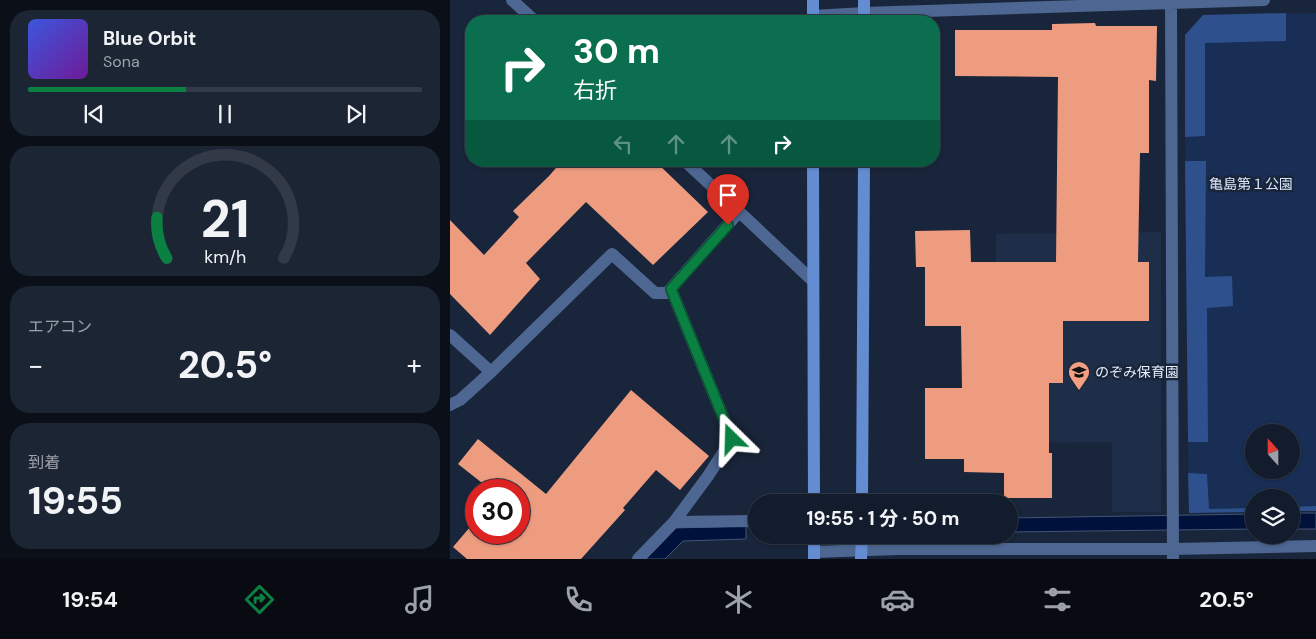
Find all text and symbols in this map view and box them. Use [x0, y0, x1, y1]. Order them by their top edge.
text: Blue Orbit [103, 26, 196, 51]
text: 30 m [573, 28, 660, 74]
icon: right [490, 35, 555, 100]
text: Sona [103, 51, 140, 72]
text: 右折 [573, 76, 617, 105]
icon: previous [80, 100, 108, 128]
icon: pause [211, 100, 239, 128]
icon: next [342, 100, 370, 128]
icon: left [609, 130, 637, 158]
icon: ahead [662, 130, 690, 158]
icon: ahead [715, 130, 743, 158]
icon: right [768, 130, 796, 158]
pin [707, 174, 749, 225]
park label: 亀島第１公園 [1209, 175, 1293, 193]
icon: arrive [714, 181, 742, 209]
text: 21 [201, 185, 249, 253]
text: km/h [204, 245, 246, 269]
text: エアコン [28, 316, 92, 337]
text: 20.5° [178, 340, 272, 390]
text: − [28, 347, 43, 384]
text: + [407, 347, 422, 384]
school or university icon: のぞみ保育園 [1067, 360, 1091, 391]
place label: のぞみ保育園 [1095, 363, 1179, 381]
position arrow [705, 412, 757, 464]
north arrow [1245, 424, 1300, 479]
map controls [1245, 424, 1300, 544]
text: 到着 [28, 452, 60, 473]
text: 19:55 [28, 476, 123, 526]
speed limit sign: 30 [465, 479, 530, 544]
button: layers [1245, 489, 1300, 544]
text: 19:55 · 1 分 · 50 m [807, 506, 959, 531]
icon: directions [242, 582, 277, 617]
icon: music [402, 582, 437, 617]
icon: phone [561, 582, 596, 617]
icon: climate [721, 582, 756, 617]
icon: car [880, 582, 915, 617]
icon: filters [1040, 582, 1075, 617]
text: 19:54 [62, 585, 118, 614]
text: 20.5° [1199, 585, 1254, 614]

